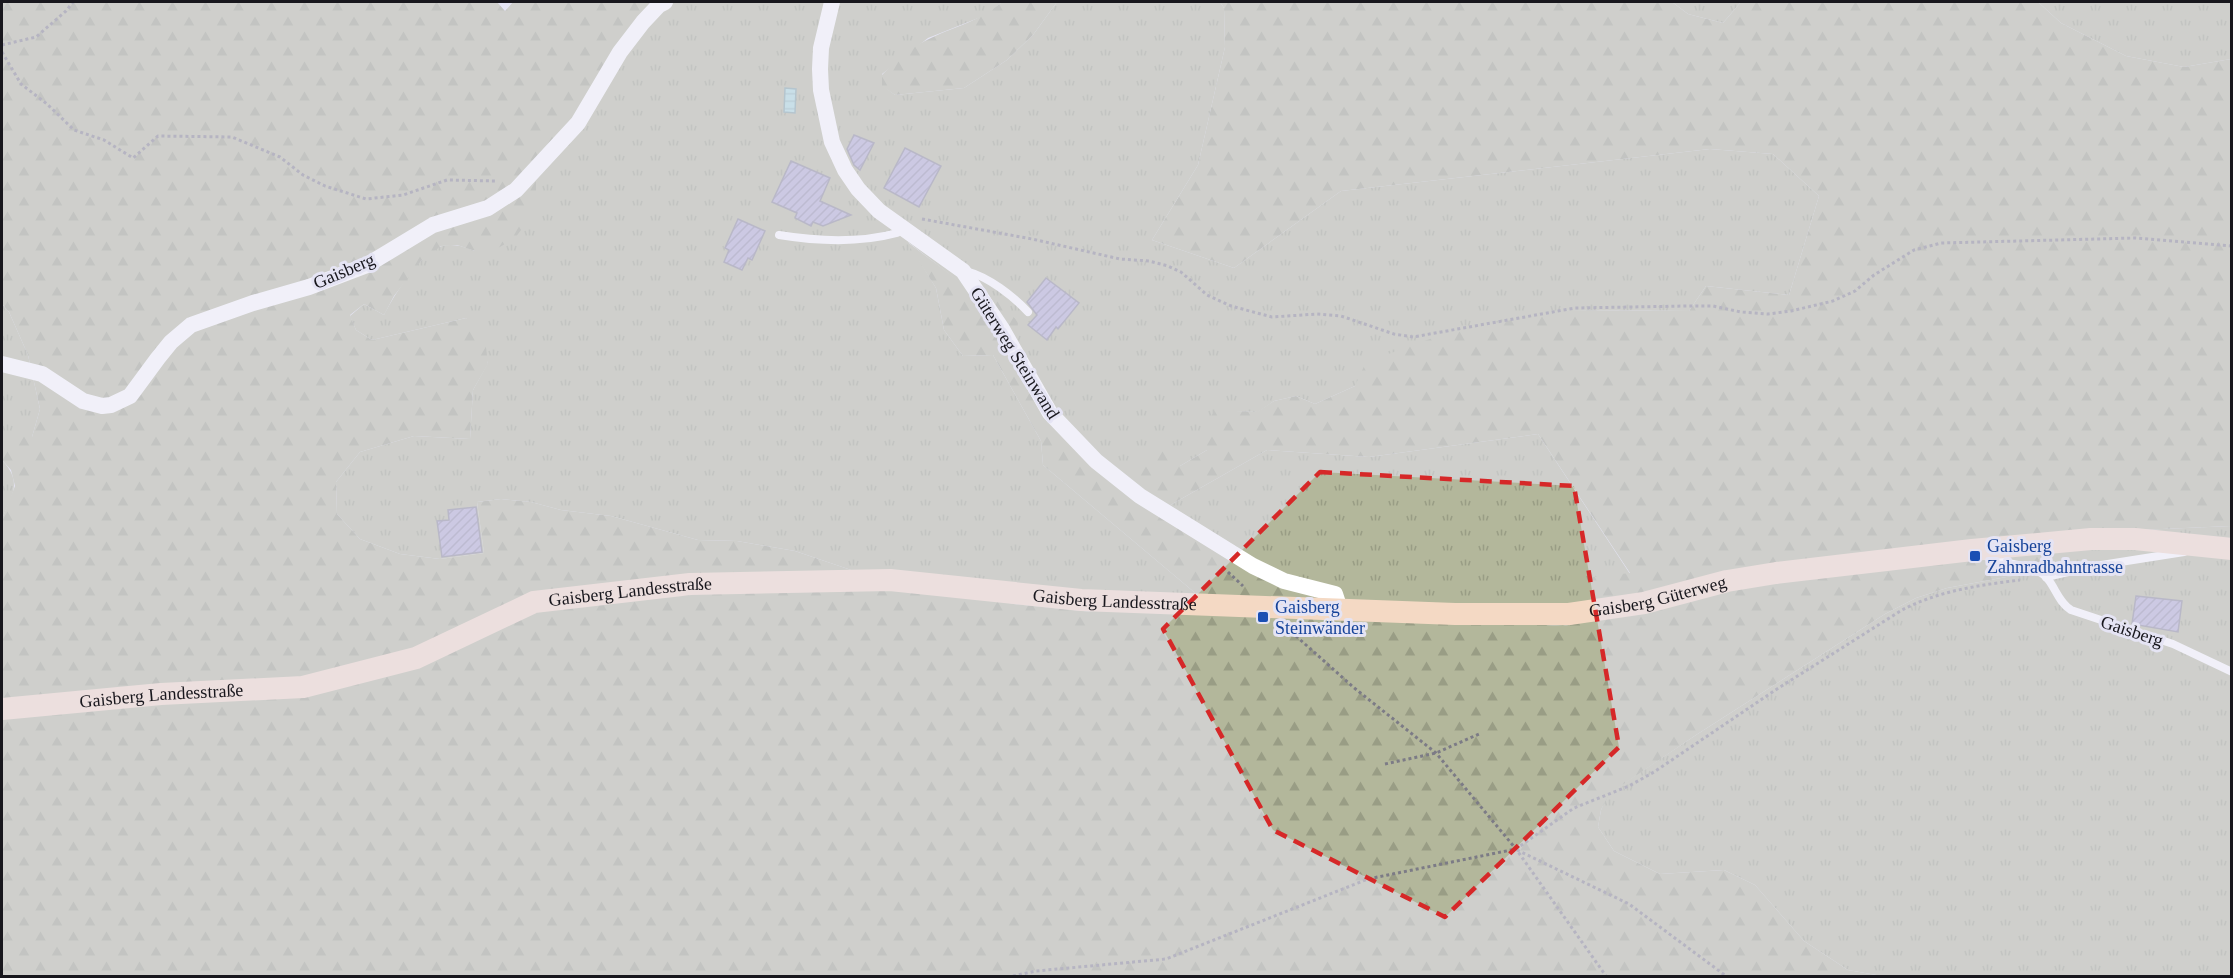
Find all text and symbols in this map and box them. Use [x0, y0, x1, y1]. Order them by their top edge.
street label: Gaisberg [310, 249, 378, 293]
street label: Güterweg Steinwand [966, 283, 1064, 423]
place label: Gaisberg Zahnradbahntrasse [1987, 536, 2123, 577]
marker: Gaisberg Zahnradbahntrasse [1968, 549, 1982, 563]
street label: Gaisberg Güterweg [1588, 572, 1729, 621]
street label: Gaisberg Landesstraße [547, 574, 712, 610]
street label: Gaisberg Landesstraße [1032, 585, 1197, 614]
place label: Gaisberg Steinwänder [1275, 597, 1365, 638]
marker: Gaisberg Steinwänder [1256, 610, 1270, 624]
street label: Gaisberg [2098, 611, 2166, 651]
street label: Gaisberg Landesstraße [79, 680, 244, 712]

